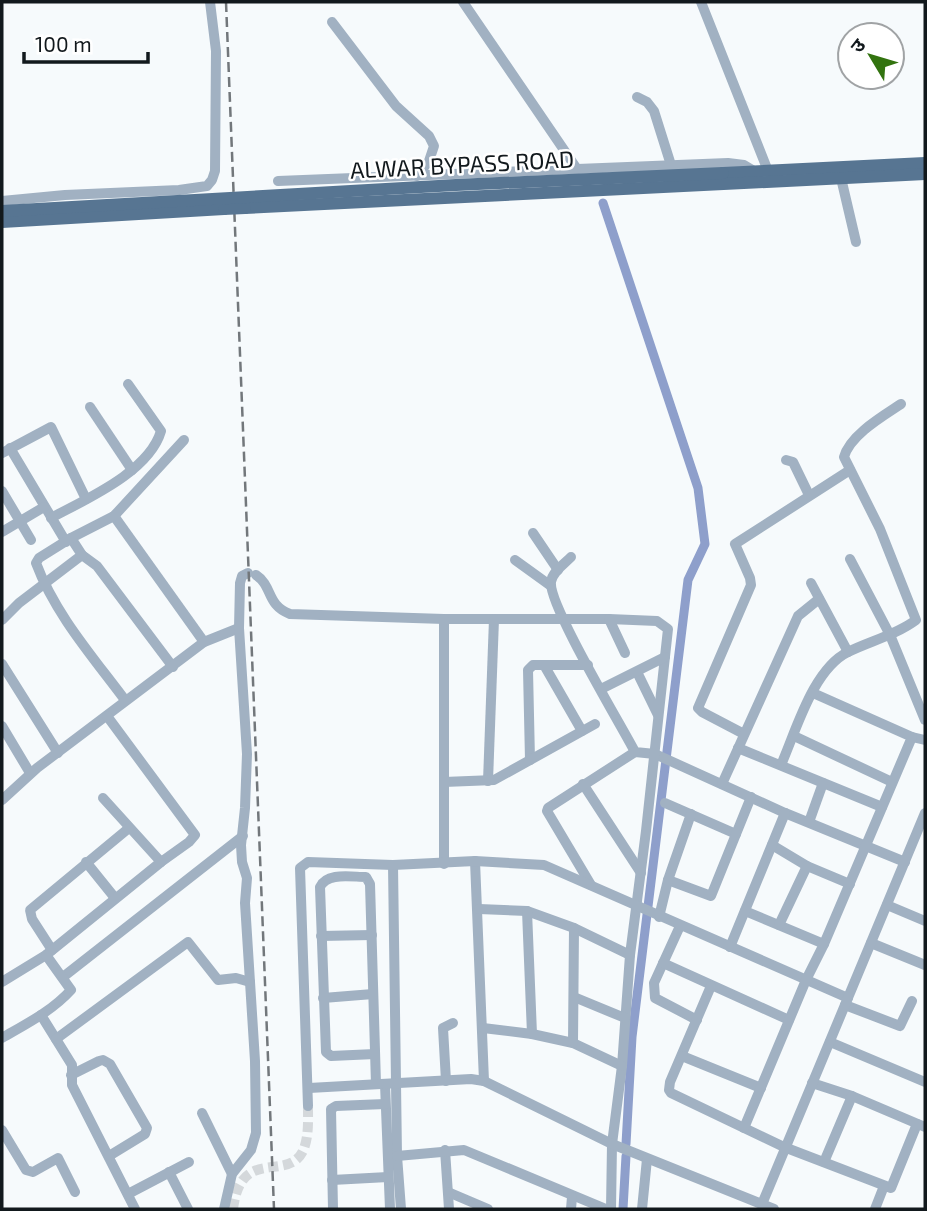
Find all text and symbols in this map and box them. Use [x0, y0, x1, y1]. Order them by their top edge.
scale bar [24, 21, 149, 65]
north arrow [836, 21, 906, 91]
text: 100 m [35, 31, 92, 56]
text: उ [845, 33, 870, 57]
street label: ALWAR BYPASS ROAD [349, 144, 575, 184]

